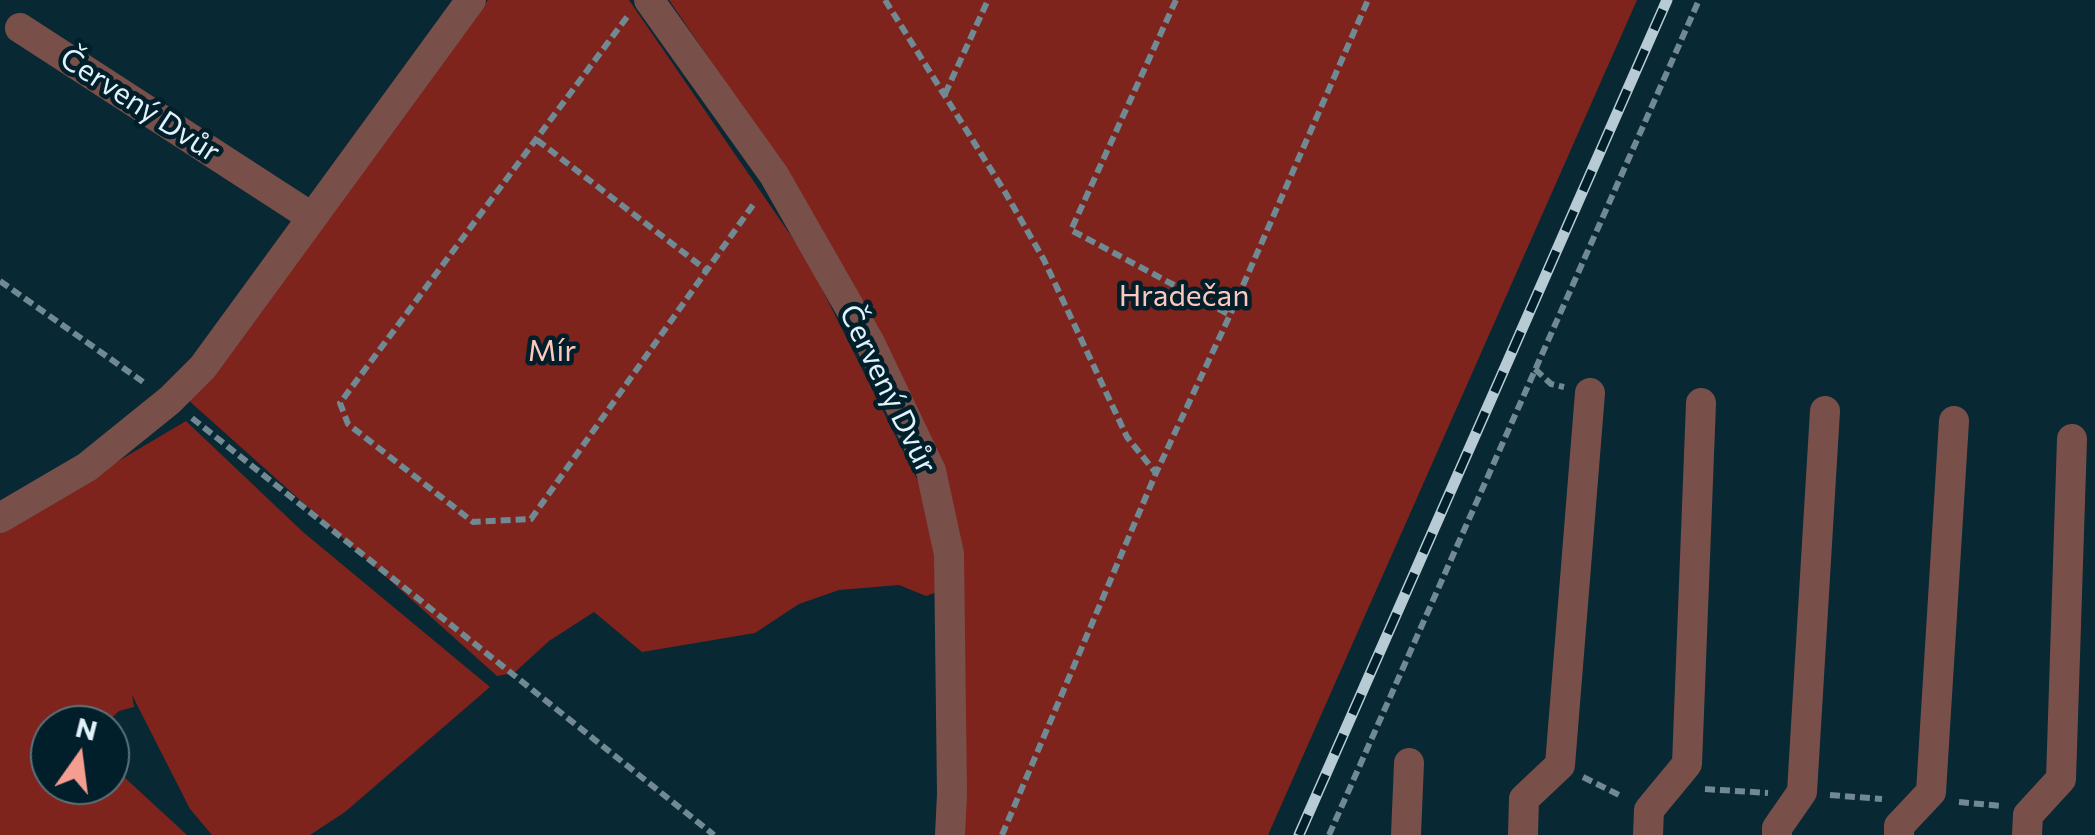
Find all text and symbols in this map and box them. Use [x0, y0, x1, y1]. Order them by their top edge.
street label: Červený Dvůr [53, 40, 227, 170]
park label: Hradečan [1119, 278, 1249, 314]
street label: Červený Dvůr [832, 299, 944, 479]
park label: Mír [528, 333, 576, 369]
north arrow [30, 705, 130, 805]
text: N [72, 709, 101, 747]

